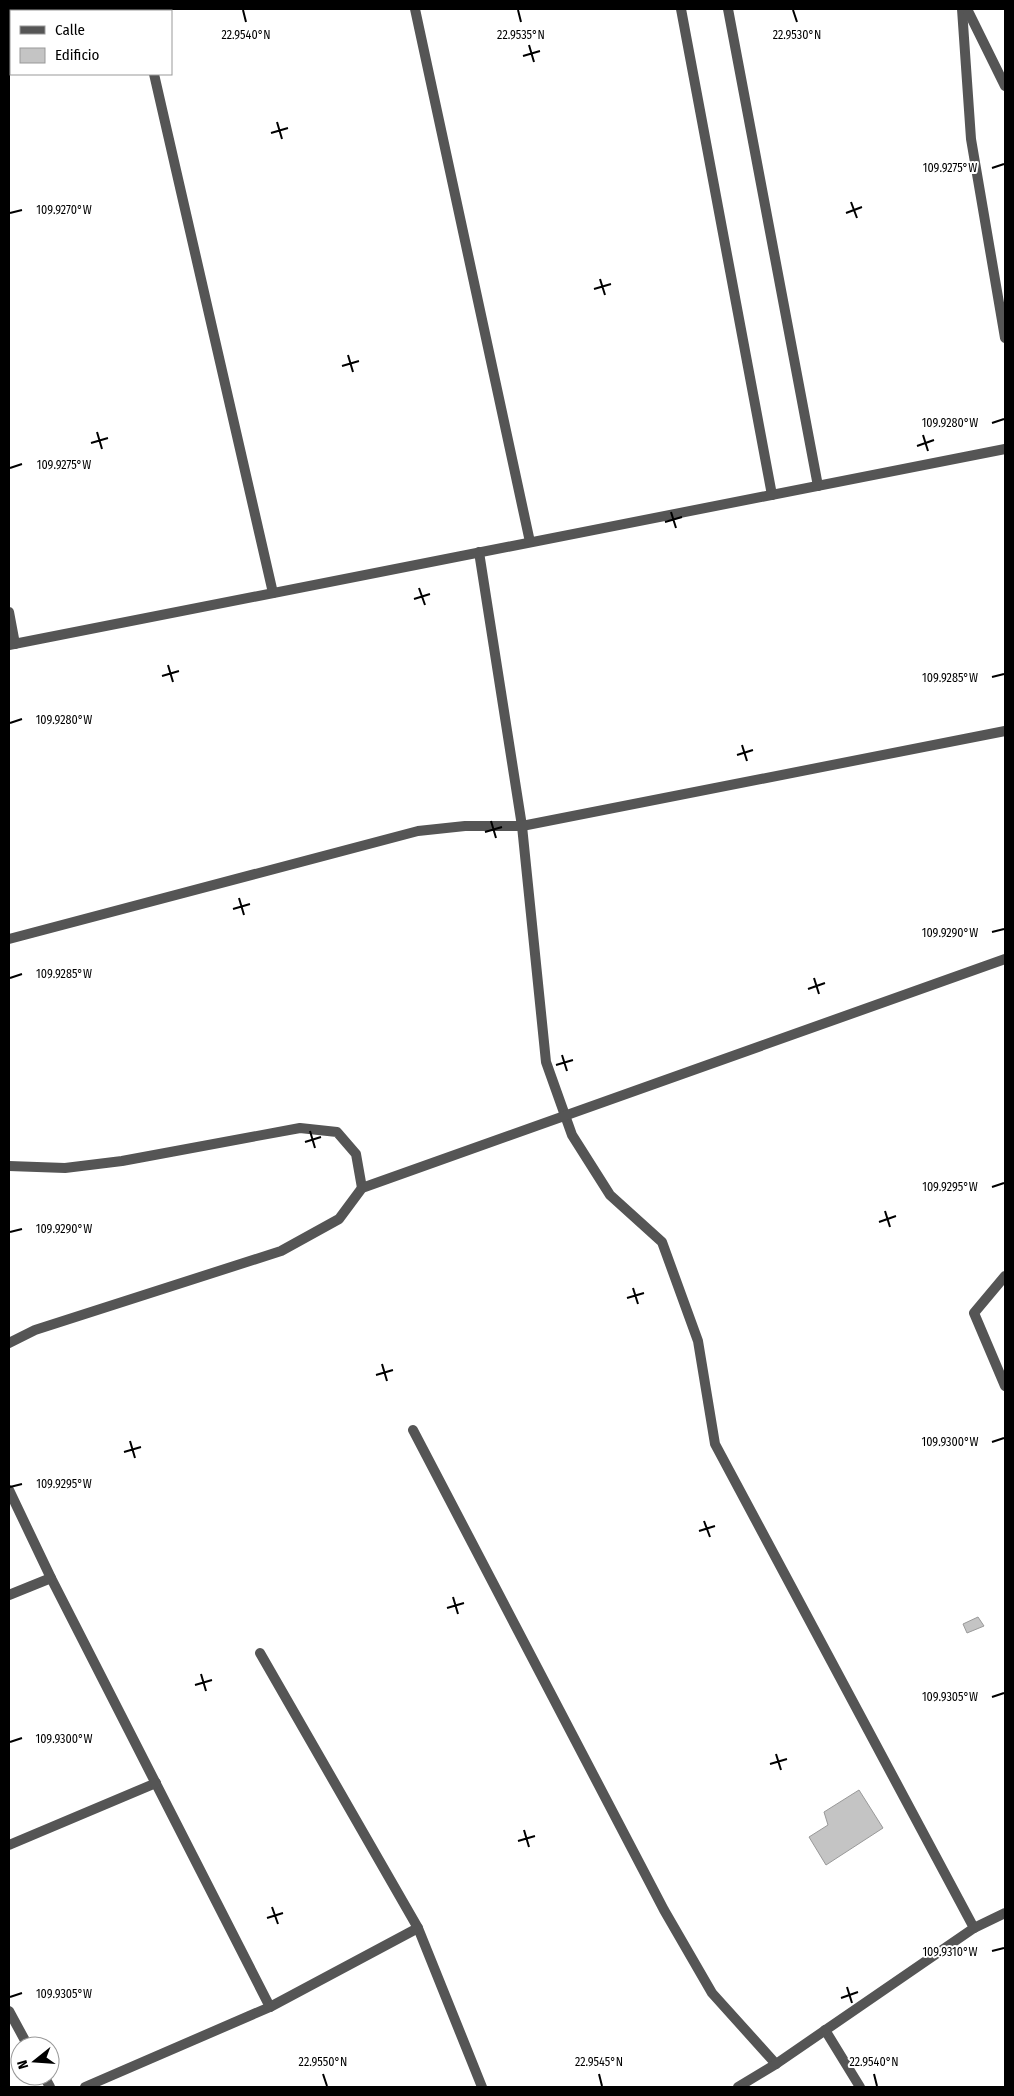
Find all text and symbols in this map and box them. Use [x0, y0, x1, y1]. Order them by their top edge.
legend [10, 10, 172, 75]
text: Calle [55, 21, 85, 39]
text: 22.9540°N [221, 28, 271, 42]
text: 22.9535°N [497, 28, 545, 42]
text: 22.9530°N [773, 28, 821, 42]
text: Edificio [55, 46, 100, 64]
text: 109.9275°W [923, 161, 977, 175]
text: 109.9270°W [36, 203, 92, 217]
text: 109.9280°W [922, 416, 978, 430]
text: 109.9275°W [37, 458, 91, 472]
text: 109.9285°W [922, 671, 978, 685]
text: 109.9280°W [36, 713, 92, 727]
text: 109.9290°W [922, 926, 978, 940]
text: 109.9285°W [36, 967, 92, 981]
text: 109.9295°W [922, 1180, 978, 1194]
text: 109.9290°W [36, 1222, 92, 1236]
text: 109.9300°W [921, 1435, 979, 1449]
text: 109.9295°W [36, 1477, 92, 1491]
text: 109.9305°W [922, 1690, 978, 1704]
text: 109.9300°W [35, 1732, 93, 1746]
text: 109.9310°W [922, 1945, 978, 1959]
text: 109.9305°W [36, 1987, 92, 2001]
north arrow [10, 2036, 60, 2086]
text: 22.9550°N [299, 2055, 347, 2069]
text: 22.9545°N [575, 2055, 623, 2069]
text: 22.9540°N [849, 2055, 899, 2069]
text: N [14, 2058, 32, 2071]

